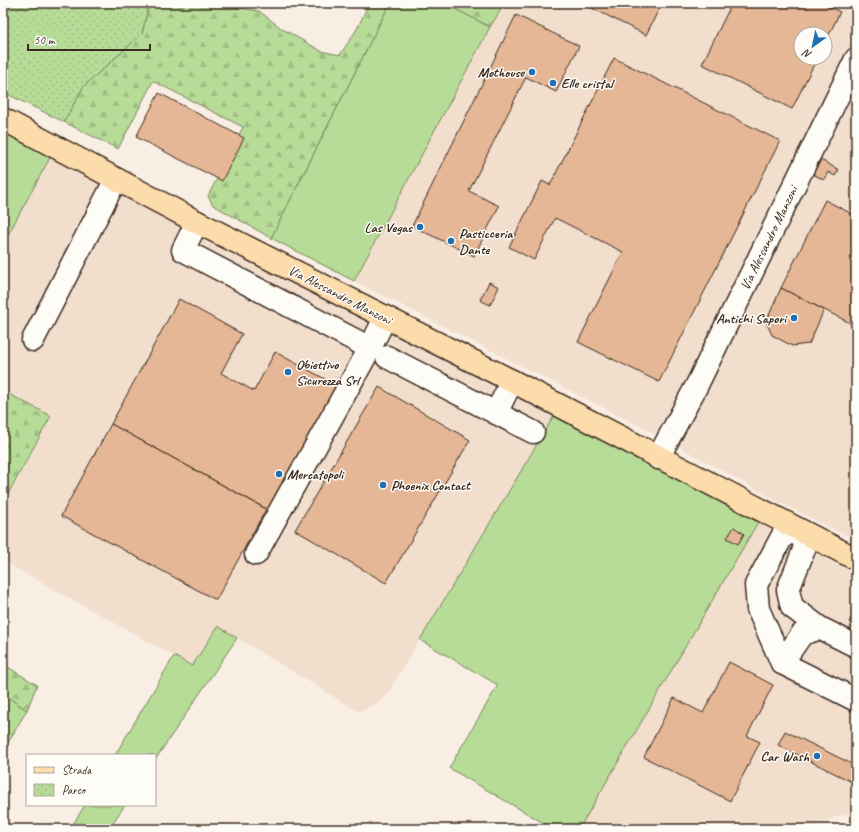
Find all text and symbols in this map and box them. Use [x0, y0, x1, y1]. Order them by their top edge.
scale bar [28, 26, 150, 52]
north arrow [793, 26, 833, 66]
text: 50 m [34, 32, 56, 48]
text: N [799, 45, 814, 62]
place label: Mothouse [478, 64, 525, 81]
marker: Mothouse [527, 67, 537, 77]
place label: Elle cristal [561, 75, 616, 92]
marker: Elle cristal [548, 78, 558, 88]
street label: Via Alessandro Manzoni [736, 181, 803, 293]
place label: Las Vegas [365, 219, 414, 236]
marker: Las Vegas [415, 222, 425, 232]
place label: Pasticceria Dante [459, 225, 513, 258]
marker: Pasticceria Dante [446, 236, 456, 246]
street label: Via Alessandro Manzoni [286, 262, 397, 329]
place label: Antichi Sapori [716, 310, 788, 327]
marker: Antichi Sapori [789, 313, 799, 323]
place label: Obiettivo Sicurezza Srl [296, 356, 361, 389]
marker: Obiettivo Sicurezza Srl [283, 367, 293, 377]
place label: Mercatopoli [287, 466, 345, 483]
marker: Mercatopoli [274, 469, 284, 479]
place label: Phoenix Contact [391, 477, 471, 494]
marker: Phoenix Contact [378, 480, 388, 490]
place label: Car Wash [760, 748, 810, 765]
marker: Car Wash [812, 751, 822, 761]
legend [26, 754, 156, 806]
text: Strada [62, 762, 92, 778]
text: Parco [62, 782, 87, 798]

